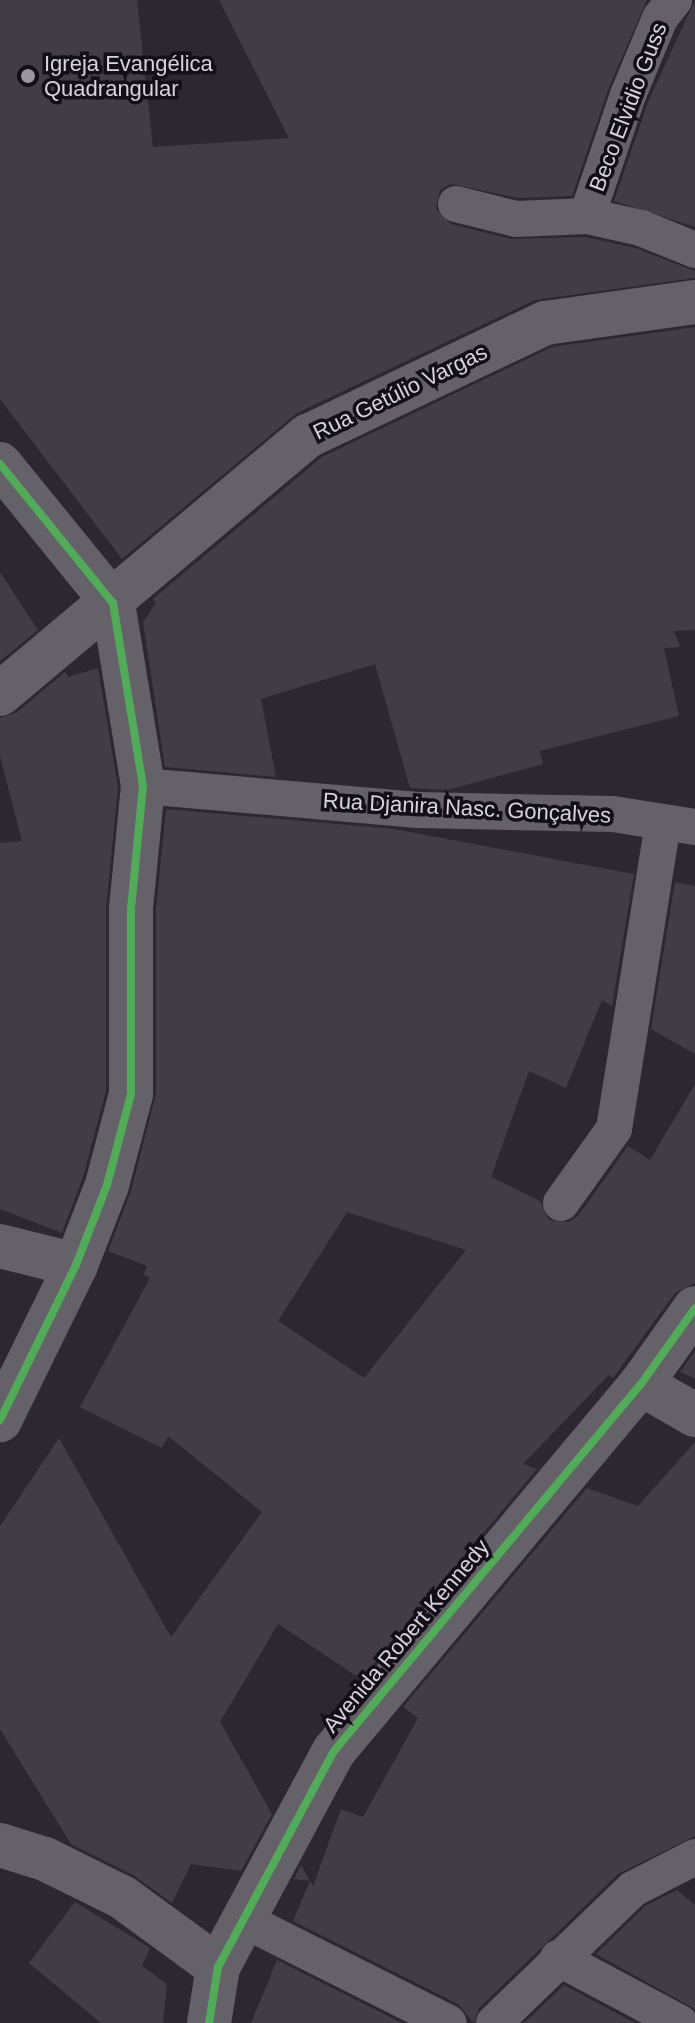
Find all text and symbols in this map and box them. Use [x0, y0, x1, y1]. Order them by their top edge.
street label: Beco Elvidio Guss [584, 19, 672, 195]
place label: Igreja Evangélica Quadrangular [44, 50, 213, 102]
marker: Igreja Evangélica Quadrangular [19, 67, 37, 85]
street label: Rua Getúlio Vargas [309, 338, 491, 446]
street label: Rua Djanira Nasc. Gonçalves [322, 787, 612, 829]
street label: Avenida Robert Kennedy [317, 1534, 495, 1738]

